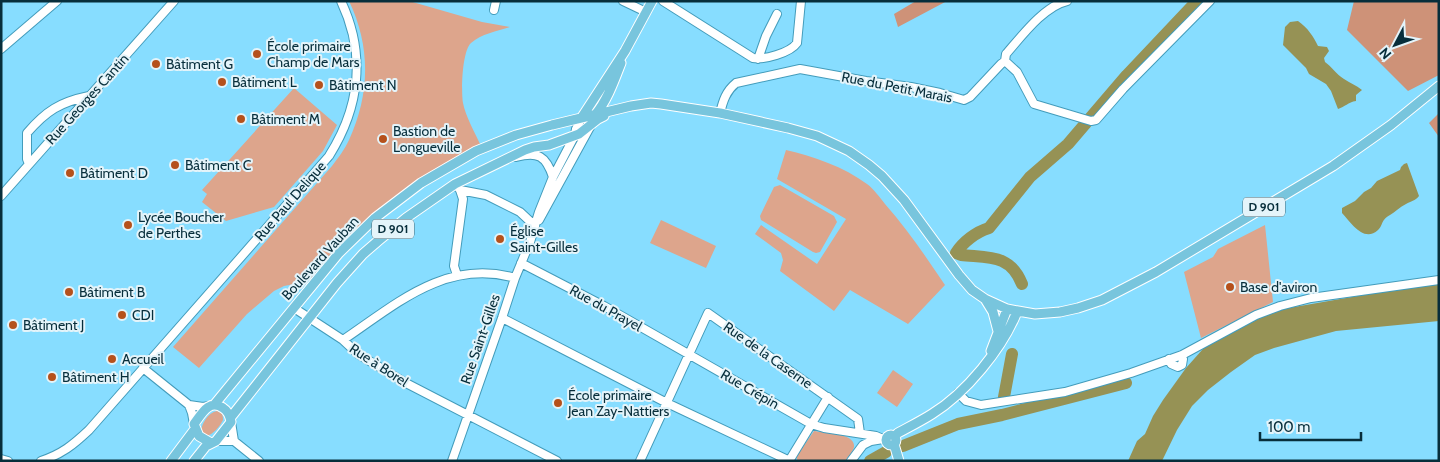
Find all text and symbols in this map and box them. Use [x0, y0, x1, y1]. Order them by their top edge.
north arrow [1370, 20, 1420, 70]
place label: École primaire Champ de Mars [267, 37, 360, 71]
text: N [1375, 44, 1395, 63]
marker: École primaire Champ de Mars [251, 48, 263, 60]
street label: Rue Georges Cantin [41, 50, 133, 148]
place label: Bâtiment G [166, 55, 233, 73]
marker: Bâtiment G [150, 58, 162, 70]
street label: Rue du Petit Marais [840, 67, 954, 107]
place label: Bâtiment L [232, 73, 297, 91]
marker: Bâtiment L [216, 76, 228, 88]
place label: Bâtiment N [329, 76, 397, 94]
marker: Bâtiment N [313, 79, 325, 91]
place label: Bâtiment M [251, 110, 320, 128]
marker: Bâtiment M [235, 113, 247, 125]
place label: Bastion de Longueville [393, 122, 460, 156]
marker: Bastion de Longueville [377, 133, 389, 145]
place label: Bâtiment C [185, 156, 252, 174]
street label: Rue Paul Delique [250, 157, 330, 245]
marker: Bâtiment C [169, 159, 181, 171]
place label: Bâtiment D [80, 164, 148, 182]
marker: Bâtiment D [64, 167, 76, 179]
road number: D 901 [1243, 198, 1285, 216]
place label: Lycée Boucher de Perthes [138, 208, 224, 242]
street label: Boulevard Vauban [278, 212, 363, 304]
marker: Lycée Boucher de Perthes [122, 219, 134, 231]
road number: D 901 [372, 220, 414, 238]
place label: Église Saint-Gilles [510, 222, 578, 256]
marker: Église Saint-Gilles [494, 233, 506, 245]
place label: Base d'aviron [1240, 278, 1317, 296]
street label: Rue du Prayel [567, 281, 646, 336]
marker: Base d'aviron [1224, 281, 1236, 293]
place label: Bâtiment B [79, 283, 145, 301]
marker: Bâtiment B [63, 286, 75, 298]
street label: Rue Saint-Gilles [456, 291, 504, 386]
place label: CDI [132, 306, 154, 324]
marker: CDI [116, 309, 128, 321]
place label: Bâtiment J [23, 316, 84, 334]
street label: Rue de la Caserne [720, 318, 816, 392]
marker: Bâtiment J [7, 319, 19, 331]
street label: Rue à Borel [346, 339, 412, 391]
place label: Accueil [122, 350, 165, 368]
marker: Accueil [106, 353, 118, 365]
street label: Rue Crépin [718, 365, 783, 413]
place label: Bâtiment H [62, 368, 130, 386]
marker: Bâtiment H [46, 371, 58, 383]
place label: École primaire Jean Zay-Nattiers [567, 386, 670, 420]
marker: École primaire Jean Zay-Nattiers [552, 397, 564, 409]
scale bar [1260, 410, 1361, 442]
text: 100 m [1268, 418, 1310, 436]

